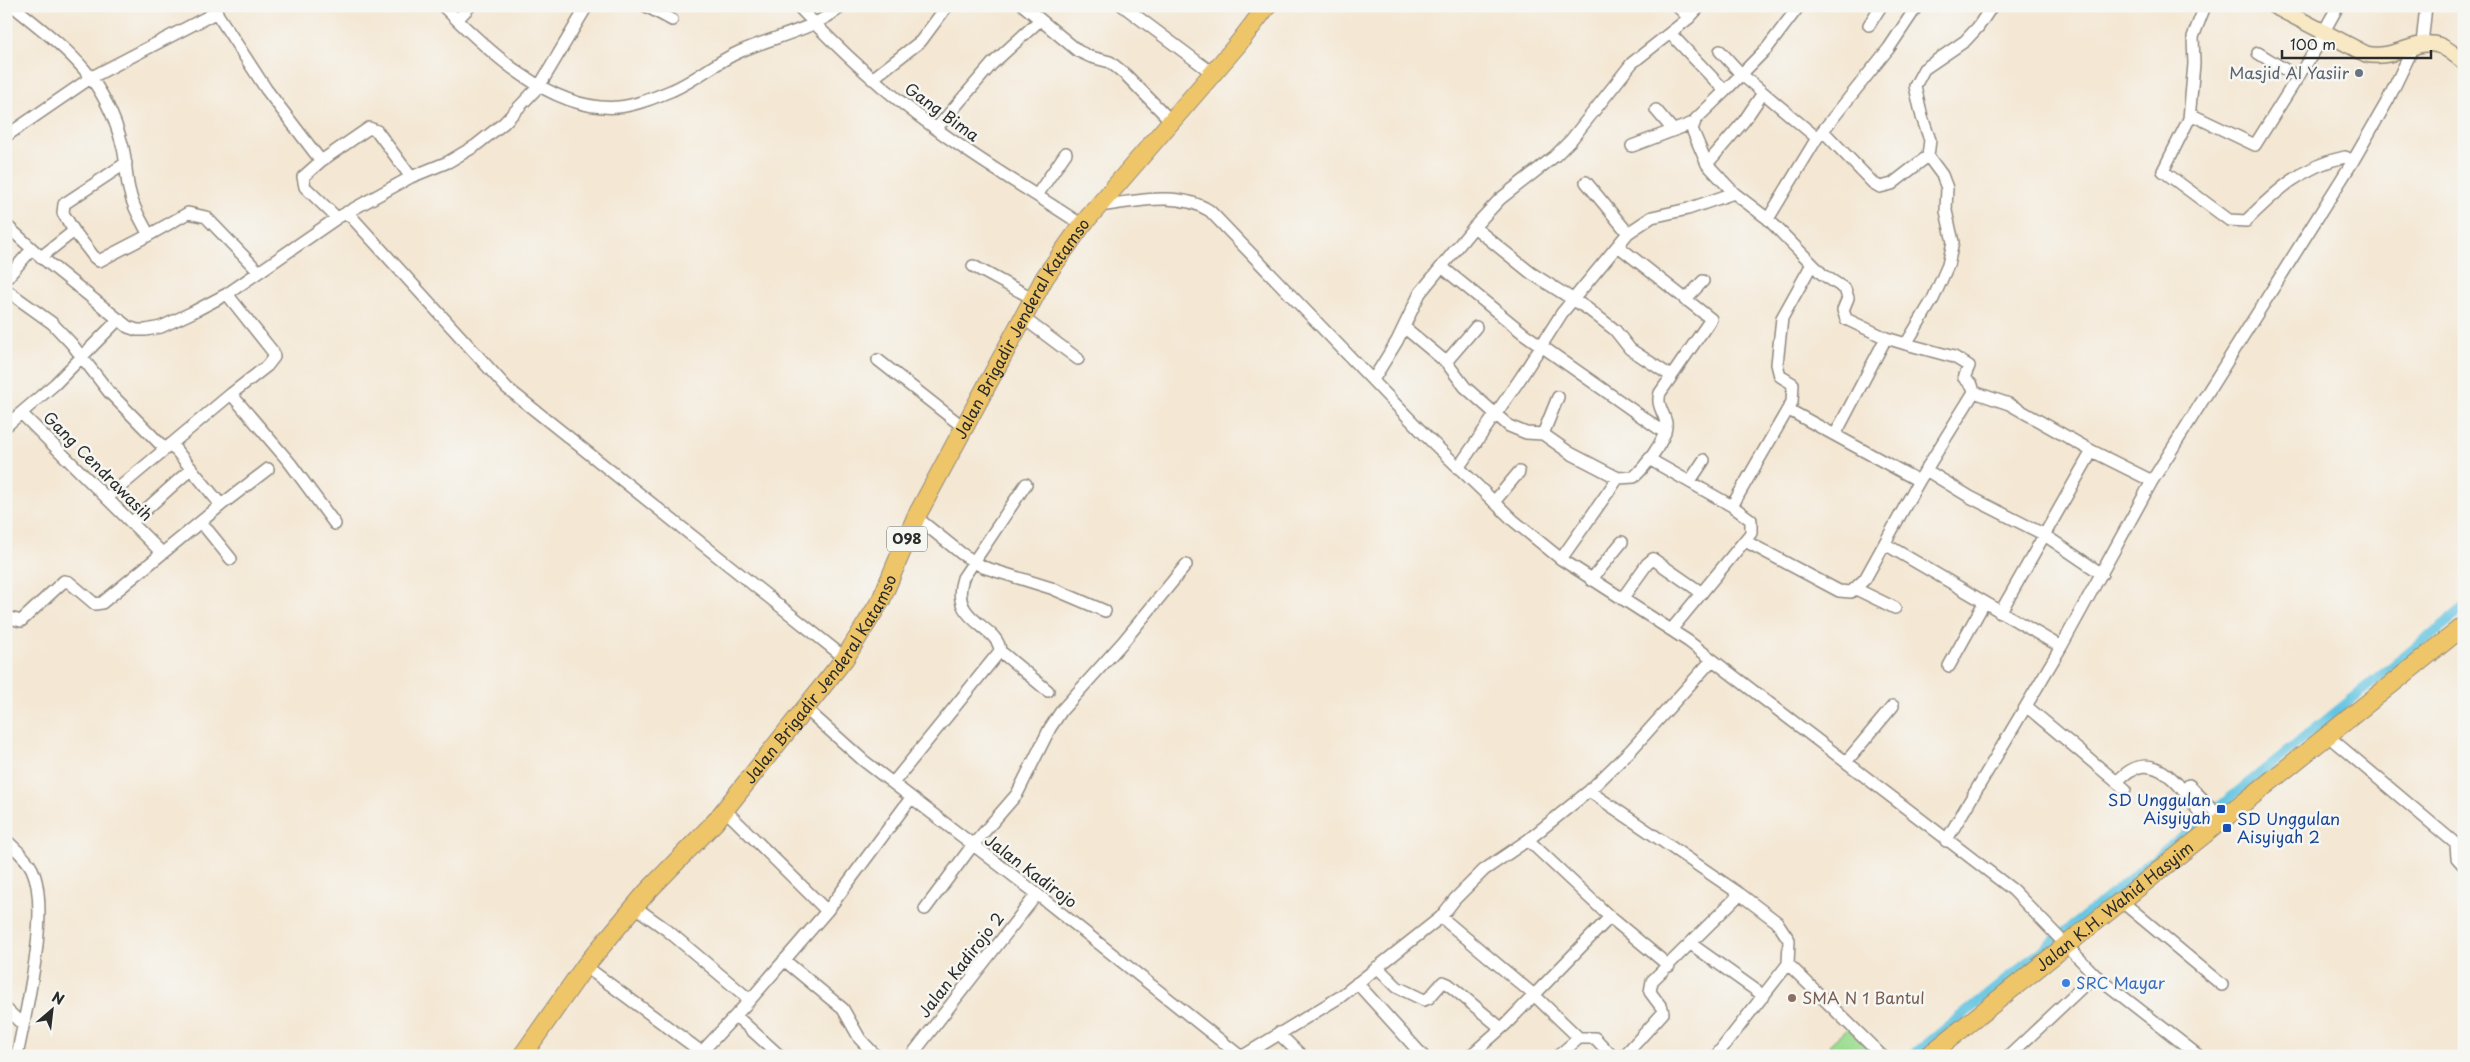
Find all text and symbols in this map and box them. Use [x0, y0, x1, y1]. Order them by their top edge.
scale bar [2282, 28, 2431, 60]
text: 100 m [2290, 32, 2336, 55]
place label: Masjid Al Yasiir [2229, 60, 2350, 84]
marker: Masjid Al Yasiir [2353, 67, 2365, 79]
street label: Gang Bima [900, 76, 985, 146]
street label: Jalan Brigadir Jenderal Katamso [947, 212, 1095, 443]
street label: Gang Cendrawasih [38, 405, 159, 526]
road number: 098 [887, 526, 927, 552]
street label: Jalan Brigadir Jenderal Katamso [737, 570, 902, 788]
place label: SD Unggulan Aisyiyah [2108, 787, 2211, 829]
marker: SD Unggulan Aisyiyah [2215, 803, 2227, 815]
place label: SD Unggulan Aisyiyah 2 [2237, 806, 2340, 848]
marker: SD Unggulan Aisyiyah 2 [2221, 822, 2233, 834]
street label: Jalan Kadirojo [980, 827, 1083, 913]
street label: Jalan K.H. Wahid Hasyim [2030, 835, 2198, 976]
street label: Jalan Kadirojo 2 [911, 907, 1009, 1022]
place label: SRC Mayar [2076, 970, 2166, 994]
marker: SRC Mayar [2060, 977, 2072, 989]
north arrow [28, 984, 78, 1034]
place label: SMA N 1 Bantul [1802, 985, 1925, 1009]
text: N [49, 986, 68, 1010]
marker: SMA N 1 Bantul [1786, 992, 1798, 1004]

